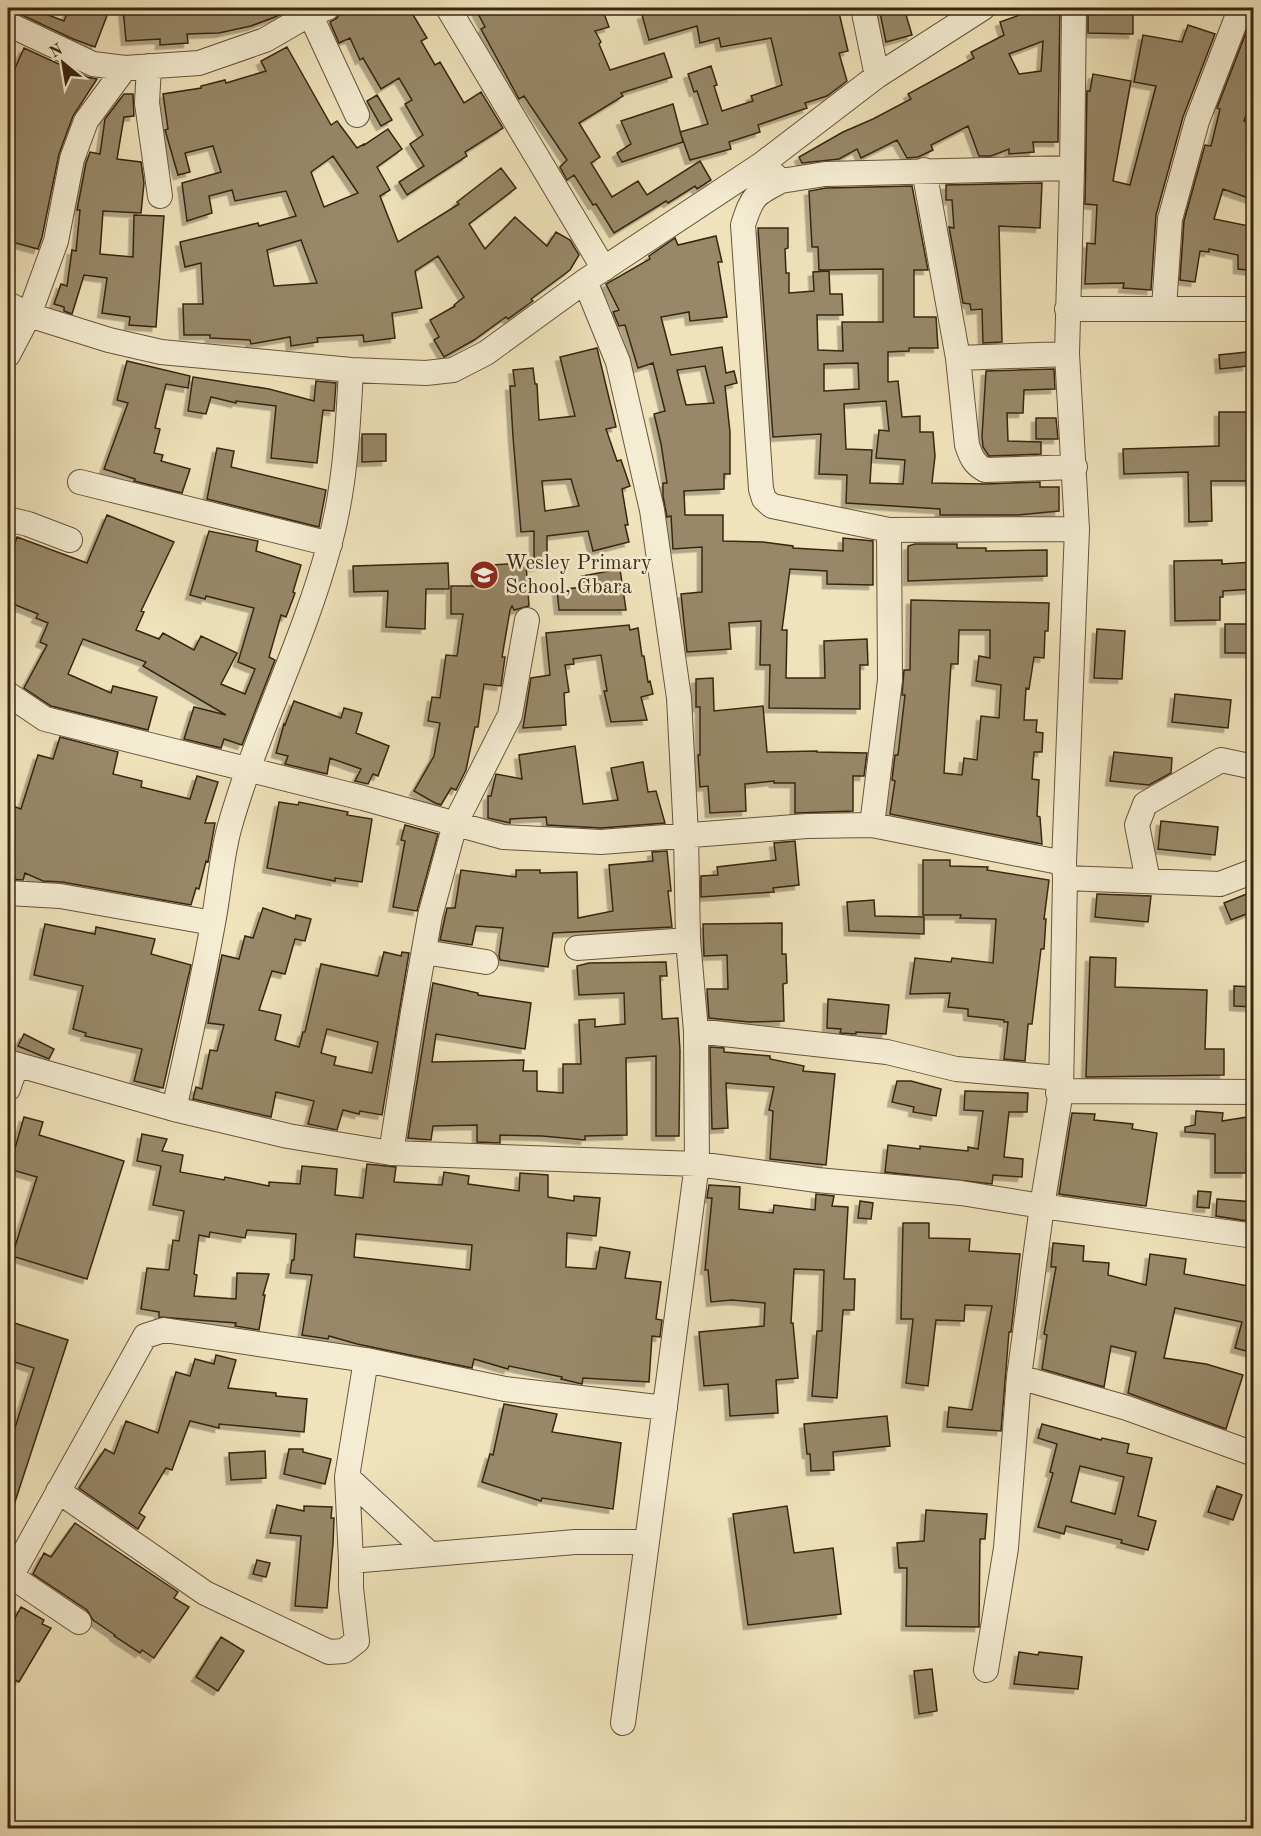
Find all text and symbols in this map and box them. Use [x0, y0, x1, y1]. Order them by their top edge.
north arrow [33, 33, 93, 93]
text: N [47, 41, 66, 62]
place label: Wesley Primary School, Gbara [505, 553, 652, 598]
school or university icon: Wesley Primary School, Gbara [468, 559, 500, 591]

